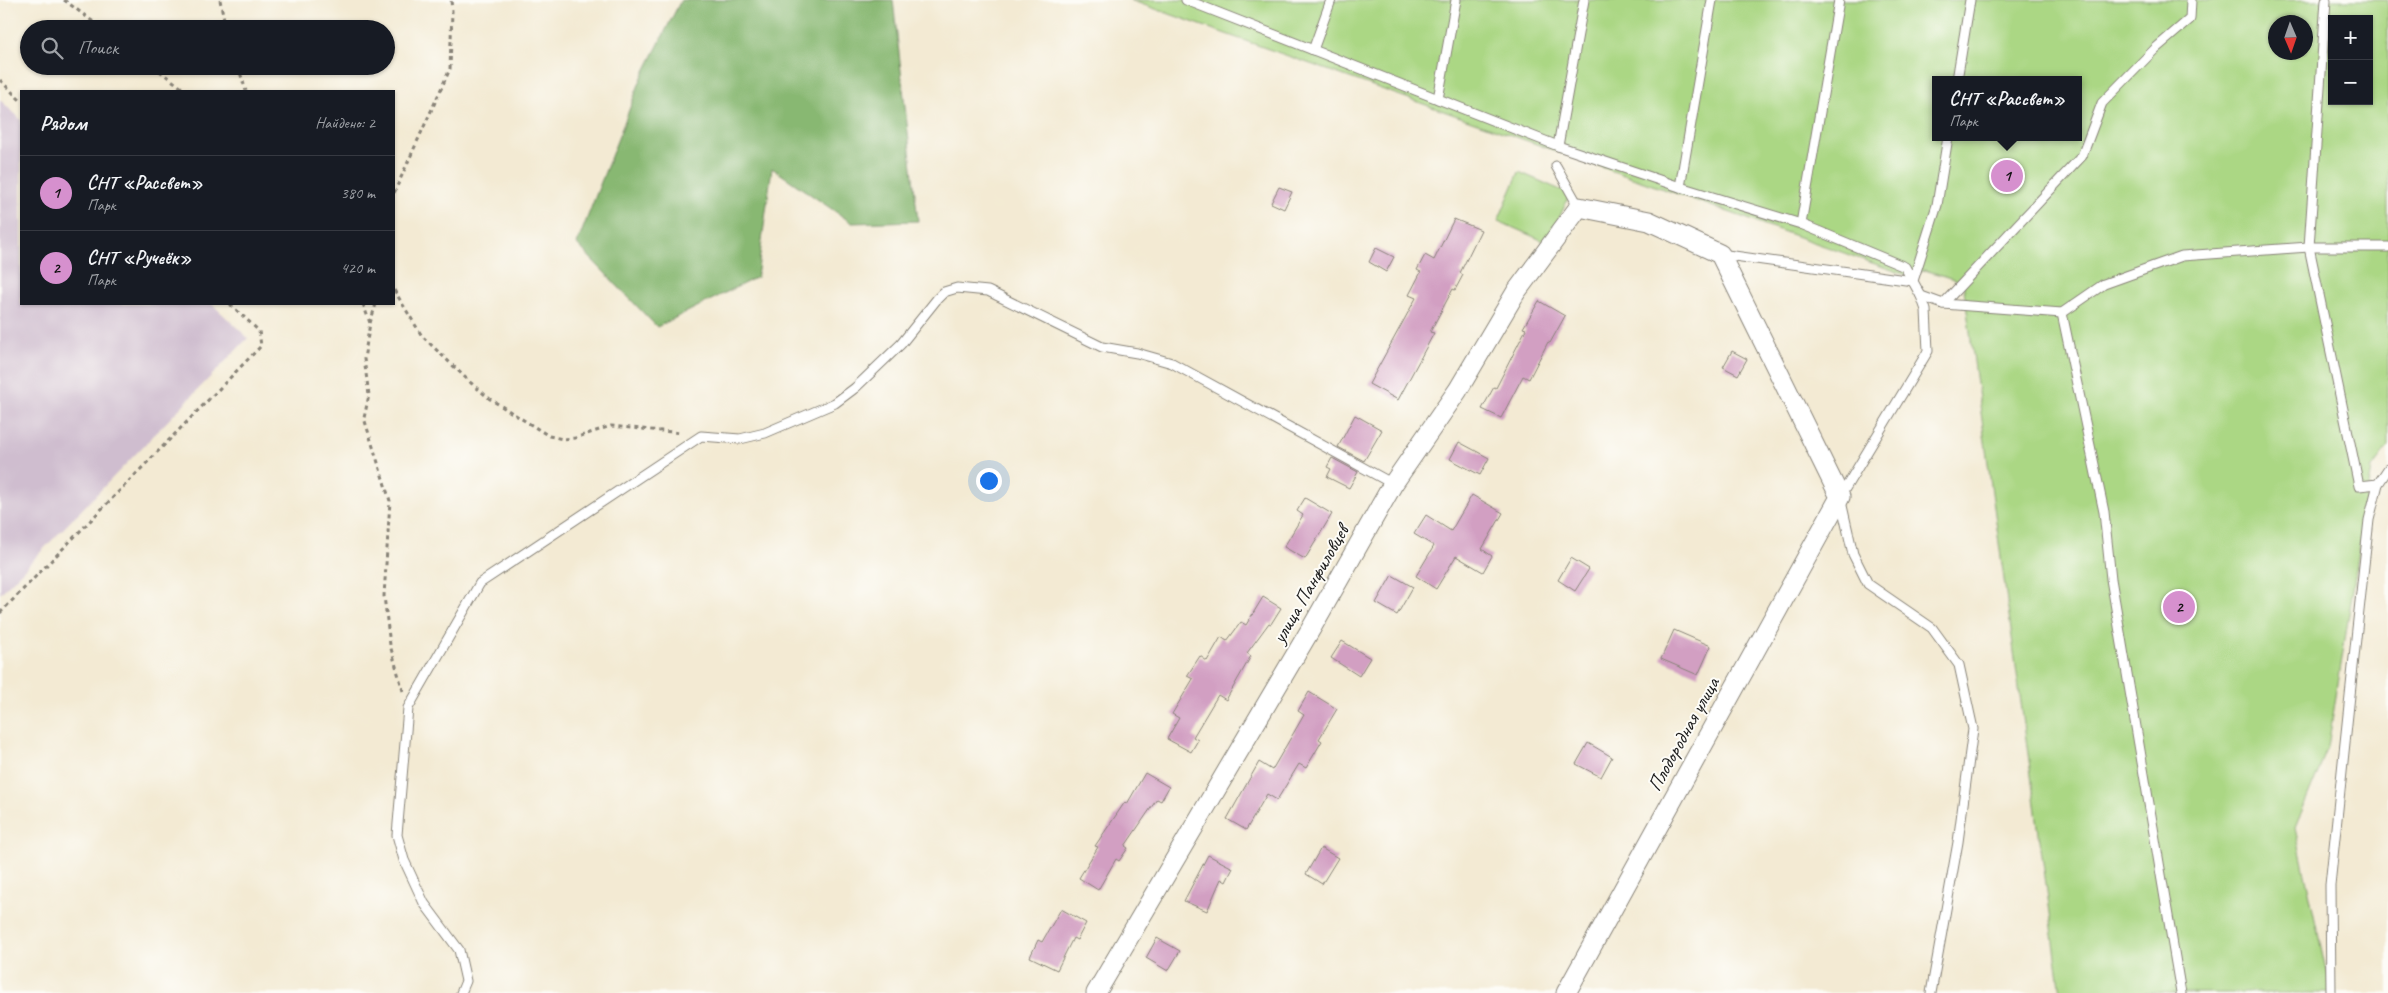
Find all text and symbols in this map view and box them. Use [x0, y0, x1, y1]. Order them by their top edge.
north arrow [2268, 15, 2313, 60]
map controls [2328, 15, 2373, 105]
button: + [2328, 15, 2373, 60]
search box [20, 20, 395, 75]
icon: search [38, 34, 66, 62]
text: Поиск [78, 36, 118, 60]
button: − [2328, 60, 2373, 105]
popup [1932, 76, 2082, 141]
text: СНТ «Рассвет» [1949, 87, 2065, 111]
text: Рядом [40, 110, 87, 136]
text: Парк [1949, 111, 1978, 131]
text: Найдено: 2 [315, 113, 375, 133]
pin: 1 [1991, 157, 2023, 195]
text: СНТ «Рассвет» [87, 171, 203, 195]
text: 1 [52, 183, 60, 203]
text: 380 m [341, 183, 375, 203]
text: Парк [87, 195, 116, 215]
text: СНТ «Ручеёк» [87, 246, 191, 270]
text: 2 [52, 258, 60, 278]
text: 420 m [341, 258, 375, 278]
text: Парк [87, 270, 116, 290]
your location [976, 468, 1002, 494]
street label: улица Панфиловцев [1266, 518, 1356, 649]
pin: 2 [2163, 588, 2195, 626]
street label: Плодородная улица [1642, 671, 1726, 795]

